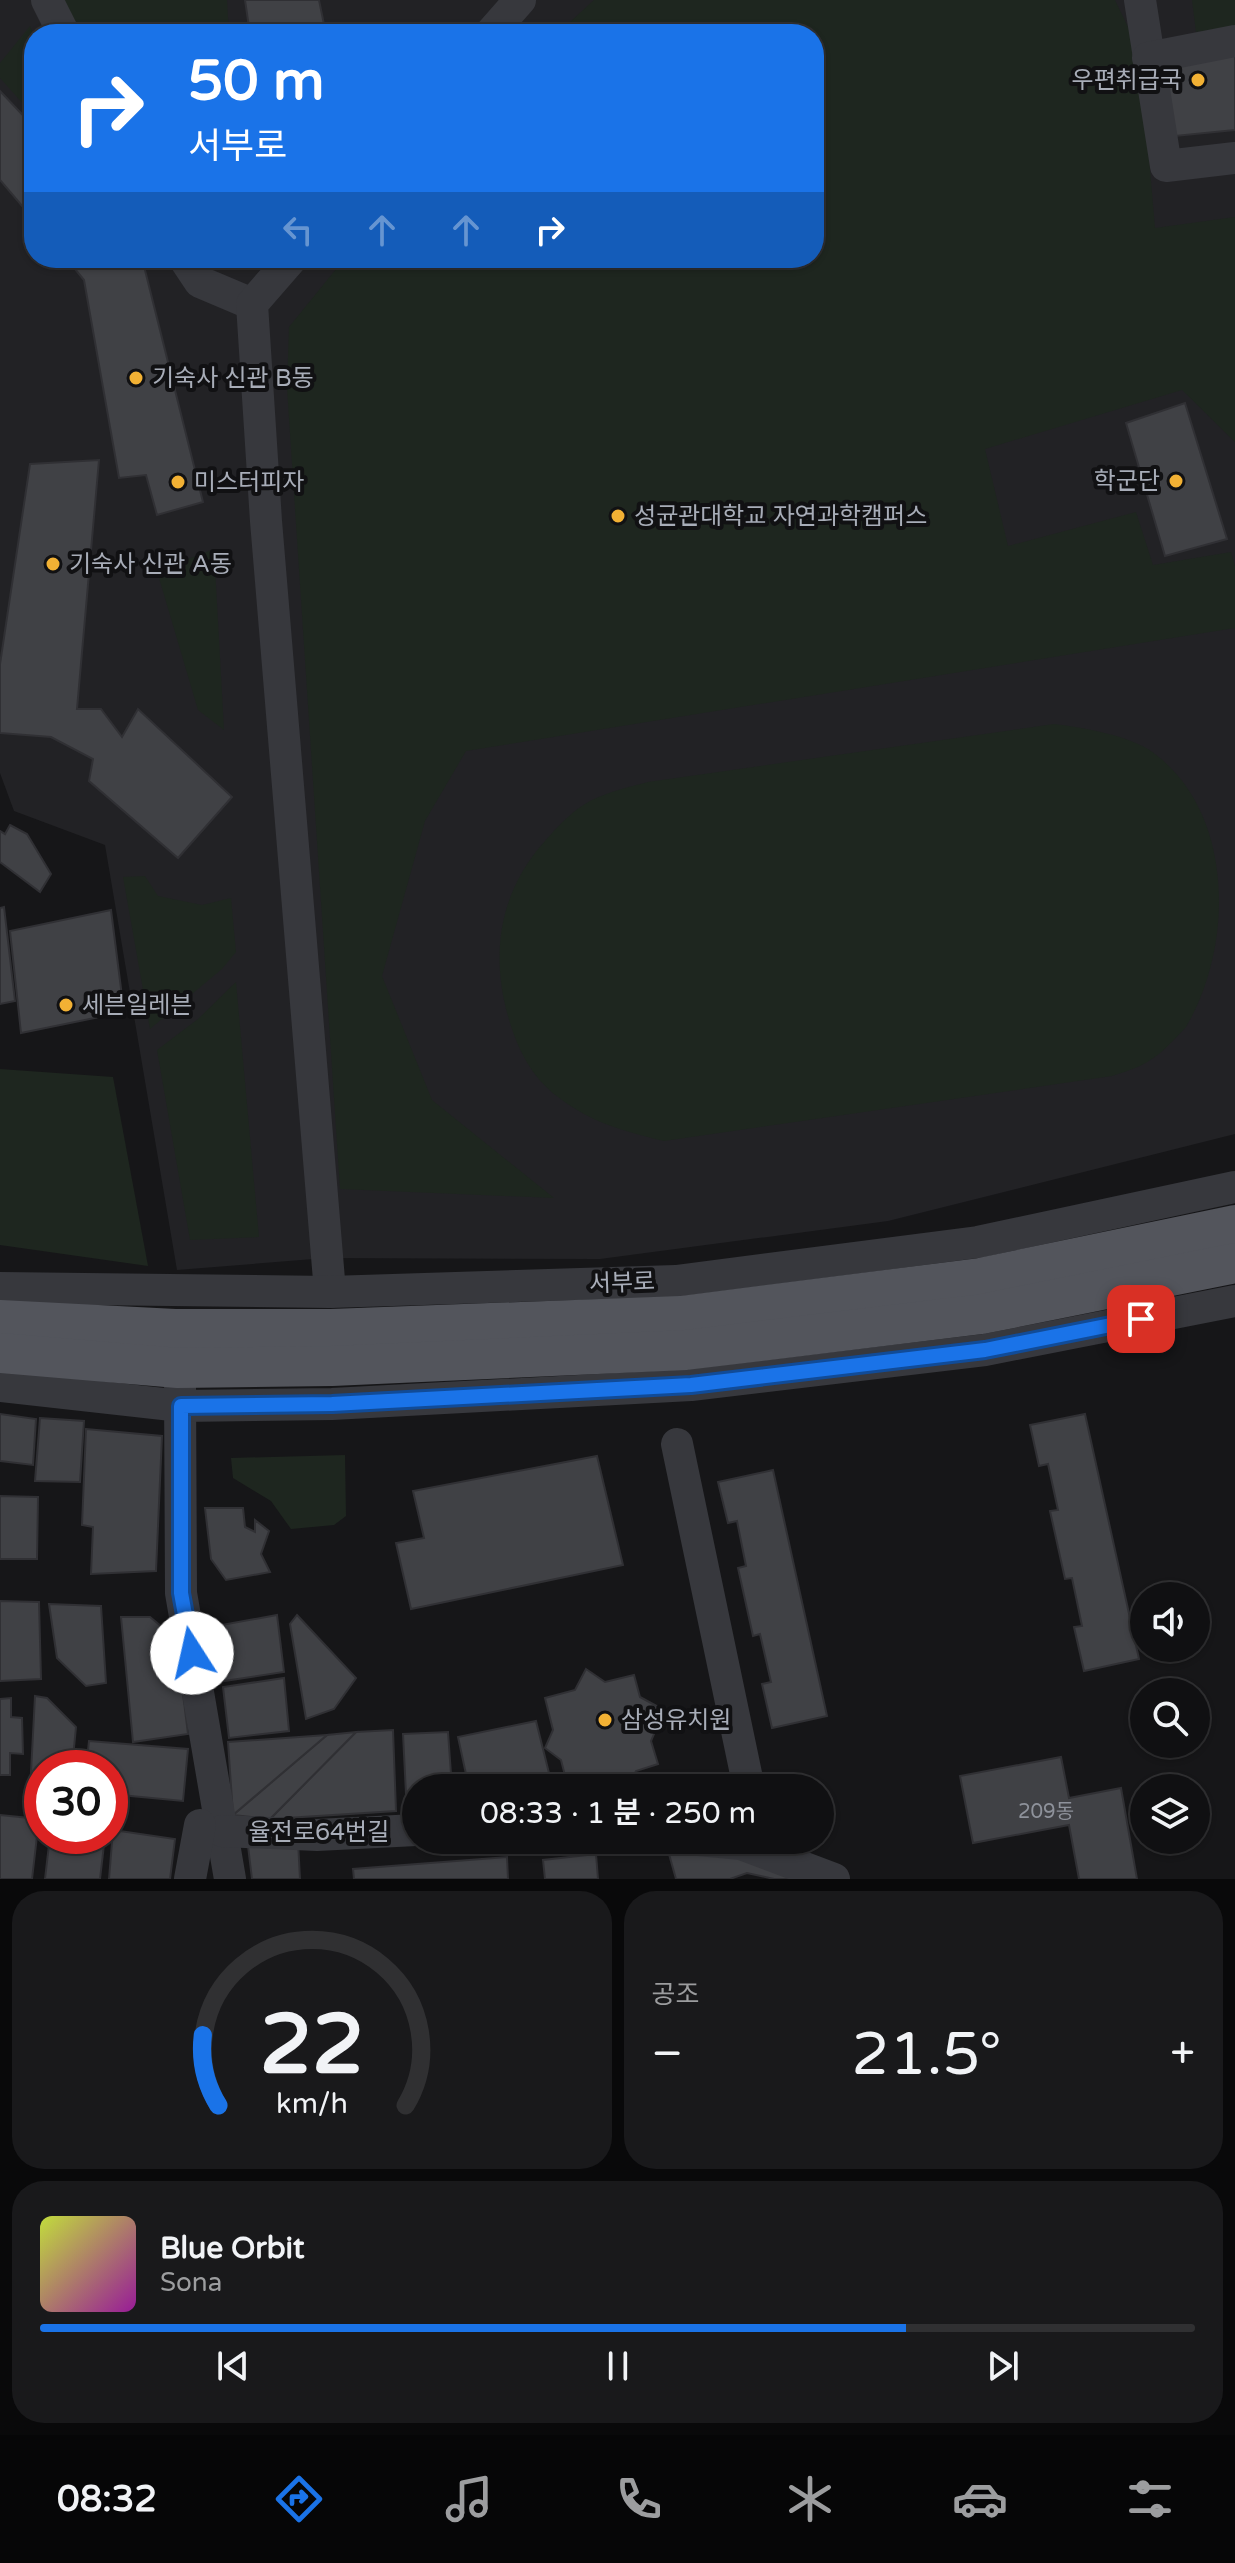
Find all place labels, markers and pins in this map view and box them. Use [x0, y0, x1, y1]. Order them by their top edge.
place label: 우편취급국 [1072, 66, 1182, 95]
marker: 우편취급국 [1189, 71, 1207, 89]
place label: 기숙사 신관 B동 [152, 364, 314, 393]
marker: 기숙사 신관 B동 [127, 369, 145, 387]
place label: 학군단 [1094, 467, 1160, 496]
place label: 미스터피자 [194, 468, 304, 497]
marker: 학군단 [1167, 472, 1185, 490]
marker: 미스터피자 [169, 473, 187, 491]
place label: 성균관대학교 자연과학캠퍼스 [634, 502, 927, 531]
marker: 성균관대학교 자연과학캠퍼스 [609, 507, 627, 525]
place label: 기숙사 신관 A동 [69, 550, 232, 579]
marker: 기숙사 신관 A동 [44, 555, 62, 573]
place label: 세븐일레븐 [82, 991, 192, 1020]
marker: 세븐일레븐 [57, 996, 75, 1014]
pin [1107, 1285, 1175, 1353]
place label: 삼성유치원 [621, 1706, 731, 1735]
marker: 삼성유치원 [596, 1711, 614, 1729]

